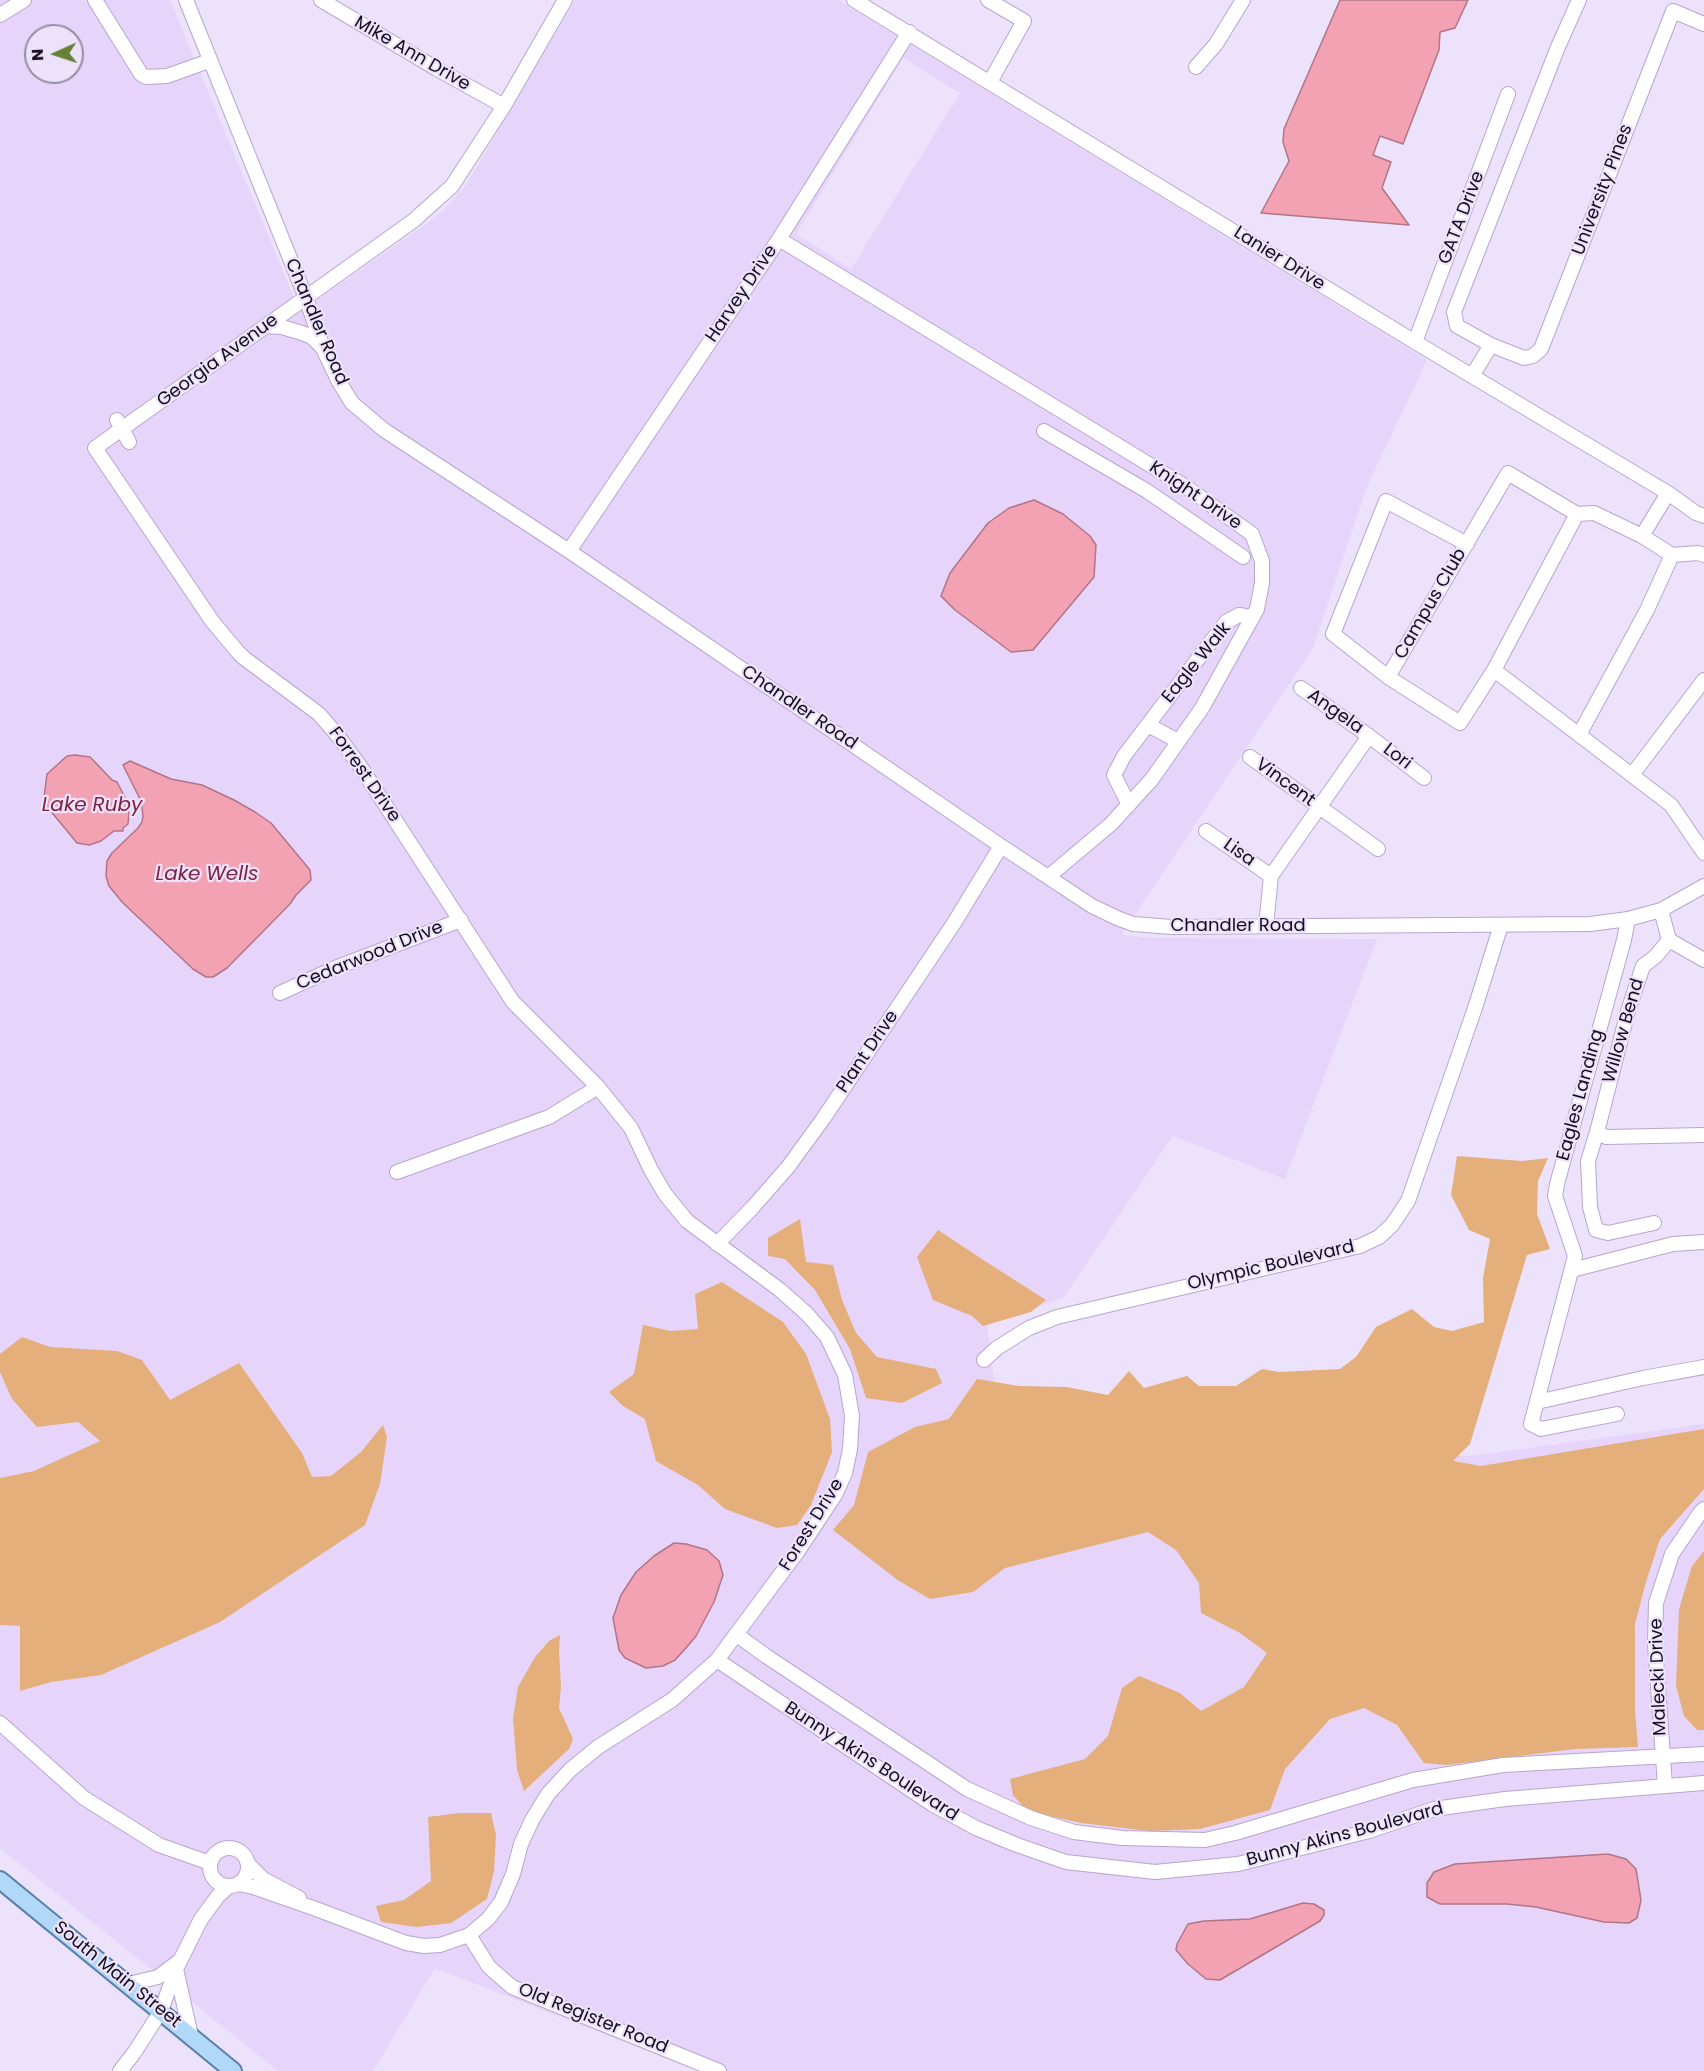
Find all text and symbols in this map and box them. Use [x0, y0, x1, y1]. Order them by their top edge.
street label: Mike Ann Drive [350, 12, 474, 96]
north arrow [24, 24, 84, 84]
text: N [26, 48, 49, 61]
street label: University Pines [1568, 122, 1638, 258]
street label: GATA Drive [1434, 168, 1490, 268]
street label: Lanier Drive [1229, 222, 1329, 296]
street label: Harvey Drive [702, 241, 782, 347]
street label: Chandler Road [280, 256, 352, 388]
street label: Georgia Avenue [153, 310, 283, 412]
street label: Knight Drive [1145, 457, 1245, 535]
street label: Campus Club [1391, 545, 1471, 663]
street label: Eagle Walk [1158, 618, 1236, 708]
street label: Chandler Road [737, 661, 861, 755]
street label: Angela [1303, 685, 1367, 739]
street label: Forrest Drive [323, 723, 405, 827]
street label: Lori [1378, 739, 1416, 775]
street label: Vincent [1251, 754, 1319, 812]
water label: Lake Ruby [42, 794, 142, 818]
street label: Lisa [1219, 834, 1259, 872]
water label: Lake Wells [155, 863, 259, 887]
street label: Chandler Road [1170, 915, 1306, 937]
street label: Cedarwood Drive [294, 917, 446, 995]
street label: Willow Bend [1599, 976, 1649, 1086]
street label: Plant Drive [832, 1007, 904, 1097]
street label: Eagles Landing [1553, 1027, 1609, 1163]
street label: Olympic Boulevard [1186, 1236, 1356, 1296]
street label: Forest Drive [775, 1475, 849, 1575]
street label: Malecki Drive [1646, 1618, 1672, 1736]
street label: Bunny Akins Boulevard [780, 1698, 962, 1826]
street label: Bunny Akins Boulevard [1244, 1798, 1446, 1872]
street label: South Main Street [49, 1917, 185, 2033]
street label: Old Register Road [515, 1979, 671, 2059]

